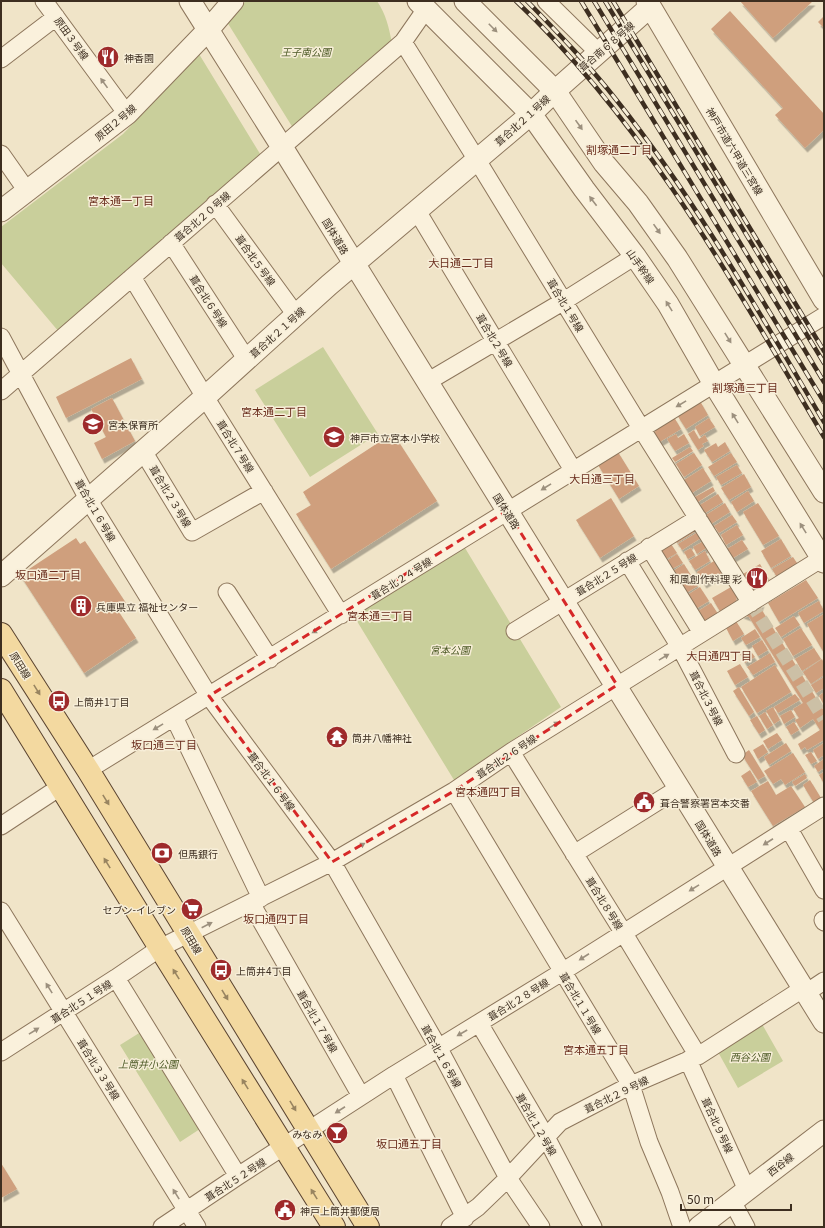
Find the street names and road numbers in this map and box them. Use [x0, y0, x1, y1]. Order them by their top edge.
street label: 原田３号線 [51, 13, 93, 63]
street label: 葺合南６８号線 [575, 17, 637, 75]
street label: 葺合北２１号線 [491, 91, 553, 149]
street label: 原田２号線 [91, 100, 139, 144]
street label: 神戸市道六甲道三宮線 [703, 104, 767, 198]
street label: 葺合北２０号線 [171, 187, 233, 245]
street label: 国体道路 [319, 215, 353, 257]
street label: 葺合北５号線 [232, 231, 280, 289]
street label: 山手幹線 [623, 245, 659, 287]
street label: 葺合北６号線 [186, 272, 232, 330]
street label: 葺合北１号線 [544, 275, 588, 335]
street label: 葺合北２１号線 [246, 303, 308, 361]
street label: 葺合北２号線 [473, 310, 517, 370]
street label: 葺合北７号線 [214, 417, 258, 475]
street label: 葺合北２３号線 [147, 462, 195, 530]
street label: 葺合北１６号線 [72, 476, 120, 544]
street label: 国体道路 [490, 490, 524, 532]
street label: 葺合北２５号線 [572, 549, 640, 599]
street label: 葺合北２４号線 [367, 553, 435, 603]
street label: 原田線 [7, 648, 35, 682]
street label: 葺合北３号線 [687, 668, 727, 728]
street label: 葺合北２６号線 [473, 730, 539, 782]
street label: 葺合北１６号線 [245, 749, 299, 813]
street label: 国体道路 [692, 817, 726, 859]
street label: 葺合北８号線 [583, 874, 627, 932]
street label: 原田線 [178, 923, 206, 957]
street label: 葺合北１１号線 [557, 969, 605, 1037]
street label: 葺合北２８号線 [484, 974, 552, 1024]
street label: 葺合北５１号線 [48, 976, 114, 1026]
street label: 葺合北１７号線 [294, 987, 342, 1055]
street label: 葺合北１６号線 [418, 1022, 466, 1090]
street label: 葺合北３３号線 [74, 1035, 124, 1103]
street label: 葺合北２９号線 [581, 1072, 651, 1116]
street label: 葺合北１２号線 [513, 1090, 561, 1158]
street label: 葺合北９号線 [699, 1095, 737, 1155]
street label: 西谷線 [764, 1149, 796, 1179]
street label: 葺合北５２号線 [202, 1154, 268, 1204]

